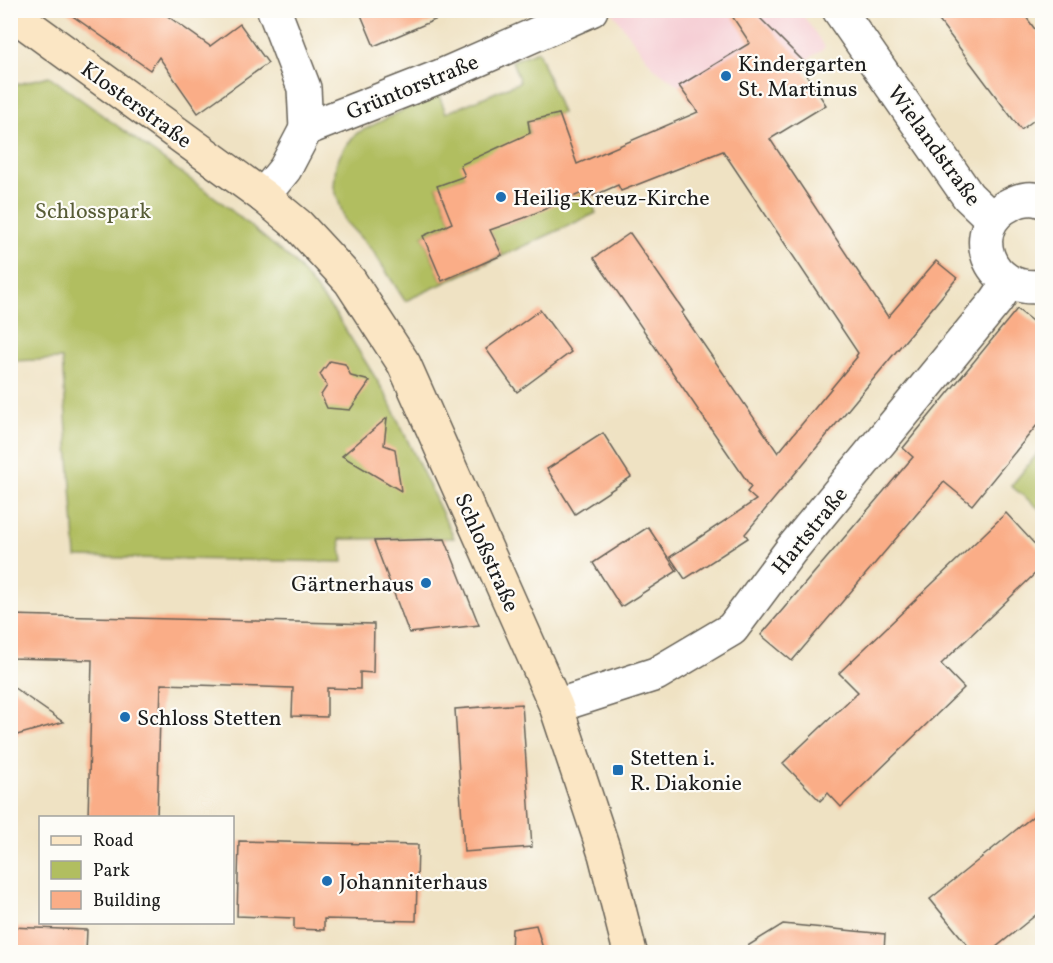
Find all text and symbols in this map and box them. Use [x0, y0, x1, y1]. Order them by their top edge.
street label: Grüntorstraße [342, 48, 484, 129]
place label: Kindergarten St. Martinus [738, 50, 867, 106]
street label: Klosterstraße [74, 55, 197, 157]
marker: Kindergarten St. Martinus [719, 69, 733, 83]
street label: Wielandstraße [879, 80, 987, 213]
place label: Heilig-Kreuz-Kirche [513, 184, 710, 215]
marker: Heilig-Kreuz-Kirche [494, 190, 508, 204]
park label: Schlosspark [35, 197, 151, 228]
street label: Hartstraße [766, 481, 856, 582]
street label: Schloßstraße [446, 489, 526, 617]
place label: Gärtnerhaus [291, 570, 414, 601]
marker: Gärtnerhaus [419, 576, 433, 590]
place label: Schloss Stetten [137, 704, 282, 735]
marker: Schloss Stetten [118, 710, 132, 724]
place label: Stetten i. R. Diakonie [630, 744, 742, 800]
marker: Stetten i. R. Diakonie [611, 763, 625, 777]
legend [39, 816, 234, 924]
text: Road [93, 829, 134, 854]
text: Park [93, 859, 130, 884]
place label: Johanniterhaus [339, 868, 488, 899]
marker: Johanniterhaus [320, 874, 334, 888]
text: Building [93, 889, 161, 914]

